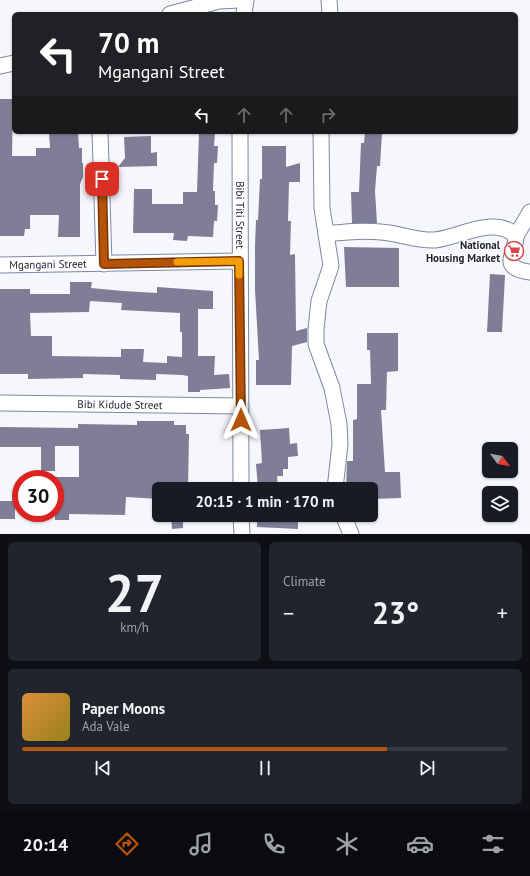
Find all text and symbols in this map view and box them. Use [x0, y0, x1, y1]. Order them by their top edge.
text: 70 m [98, 24, 159, 61]
icon: left [32, 28, 84, 80]
text: Mgangani Street [98, 60, 225, 83]
icon: left [191, 104, 213, 126]
icon: ahead [233, 104, 255, 126]
icon: ahead [275, 104, 297, 126]
icon: right [317, 104, 339, 126]
pin [85, 162, 119, 196]
icon: arrive [91, 168, 113, 190]
street label: Bibi Titi Street [233, 181, 247, 249]
place label: National Housing Market [426, 238, 501, 265]
supermarket icon: National Housing Market [503, 240, 525, 262]
street label: Mgangani Street [9, 257, 87, 272]
street label: Bibi Kidude Street [77, 397, 163, 412]
position arrow [220, 399, 262, 441]
north arrow [482, 442, 518, 478]
map controls [482, 442, 518, 522]
speed limit sign: 30 [12, 470, 64, 522]
button: layers [482, 486, 518, 522]
text: 20:15 · 1 min · 170 m [196, 492, 334, 511]
text: 27 [105, 559, 164, 626]
text: Climate [283, 573, 326, 590]
text: 23° [372, 593, 419, 632]
text: − [283, 599, 294, 627]
text: + [497, 599, 508, 627]
text: km/h [120, 619, 149, 636]
text: Paper Moons [82, 699, 165, 718]
text: Ada Vale [82, 718, 130, 735]
icon: previous [92, 757, 114, 779]
icon: pause [254, 757, 276, 779]
icon: next [416, 757, 438, 779]
icon: directions [113, 830, 141, 858]
icon: music [187, 830, 215, 858]
icon: phone [260, 830, 288, 858]
icon: climate [333, 830, 361, 858]
icon: car [406, 830, 434, 858]
icon: filters [479, 830, 507, 858]
text: 20:14 [23, 833, 68, 856]

